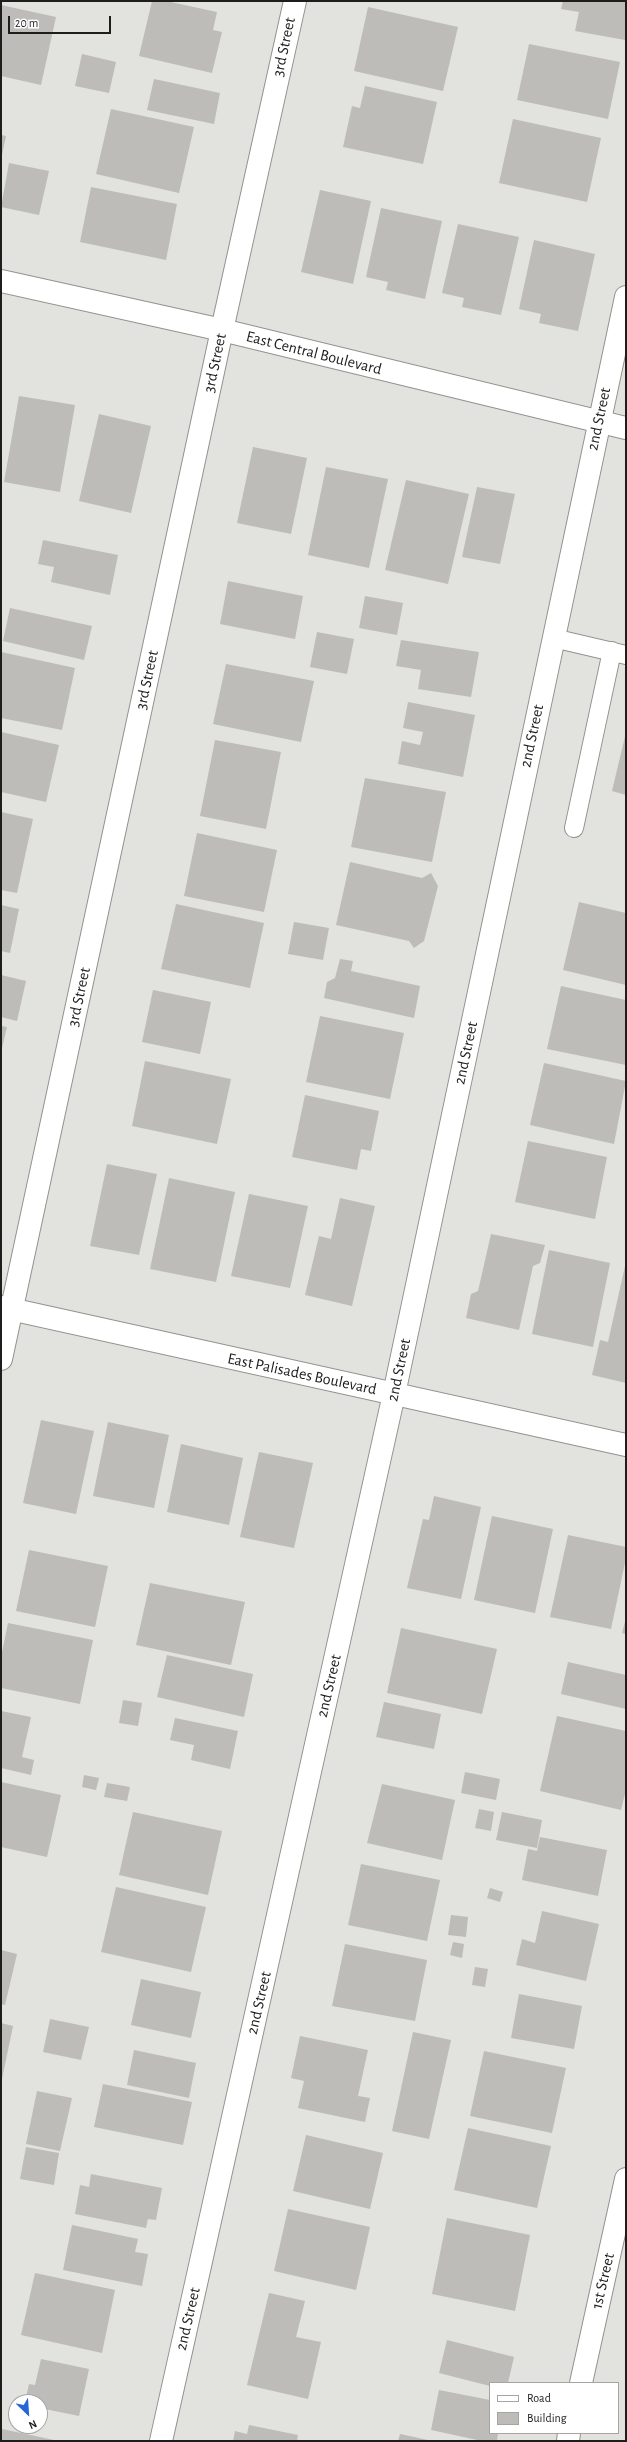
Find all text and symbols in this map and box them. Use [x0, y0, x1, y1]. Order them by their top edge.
scale bar [10, 8, 113, 34]
street label: 3rd Street [268, 15, 300, 79]
text: 20 m [15, 17, 38, 29]
street label: East Central Boulevard [244, 327, 384, 379]
street label: 3rd Street [199, 331, 231, 395]
street label: 2nd Street [583, 386, 615, 452]
street label: 3rd Street [131, 648, 163, 712]
street label: 2nd Street [516, 703, 548, 769]
street label: 3rd Street [63, 965, 95, 1029]
street label: 2nd Street [450, 1020, 482, 1086]
street label: 2nd Street [383, 1337, 415, 1403]
street label: East Palisades Boulevard [226, 1349, 378, 1399]
street label: 2nd Street [312, 1653, 346, 1719]
street label: 2nd Street [242, 1970, 276, 2036]
street label: 1st Street [587, 2251, 619, 2311]
street label: 2nd Street [171, 2286, 205, 2352]
legend [489, 2382, 619, 2434]
text: Road [527, 2392, 551, 2404]
north arrow [8, 2394, 48, 2434]
text: Building [527, 2412, 567, 2424]
text: N [27, 2418, 39, 2431]

